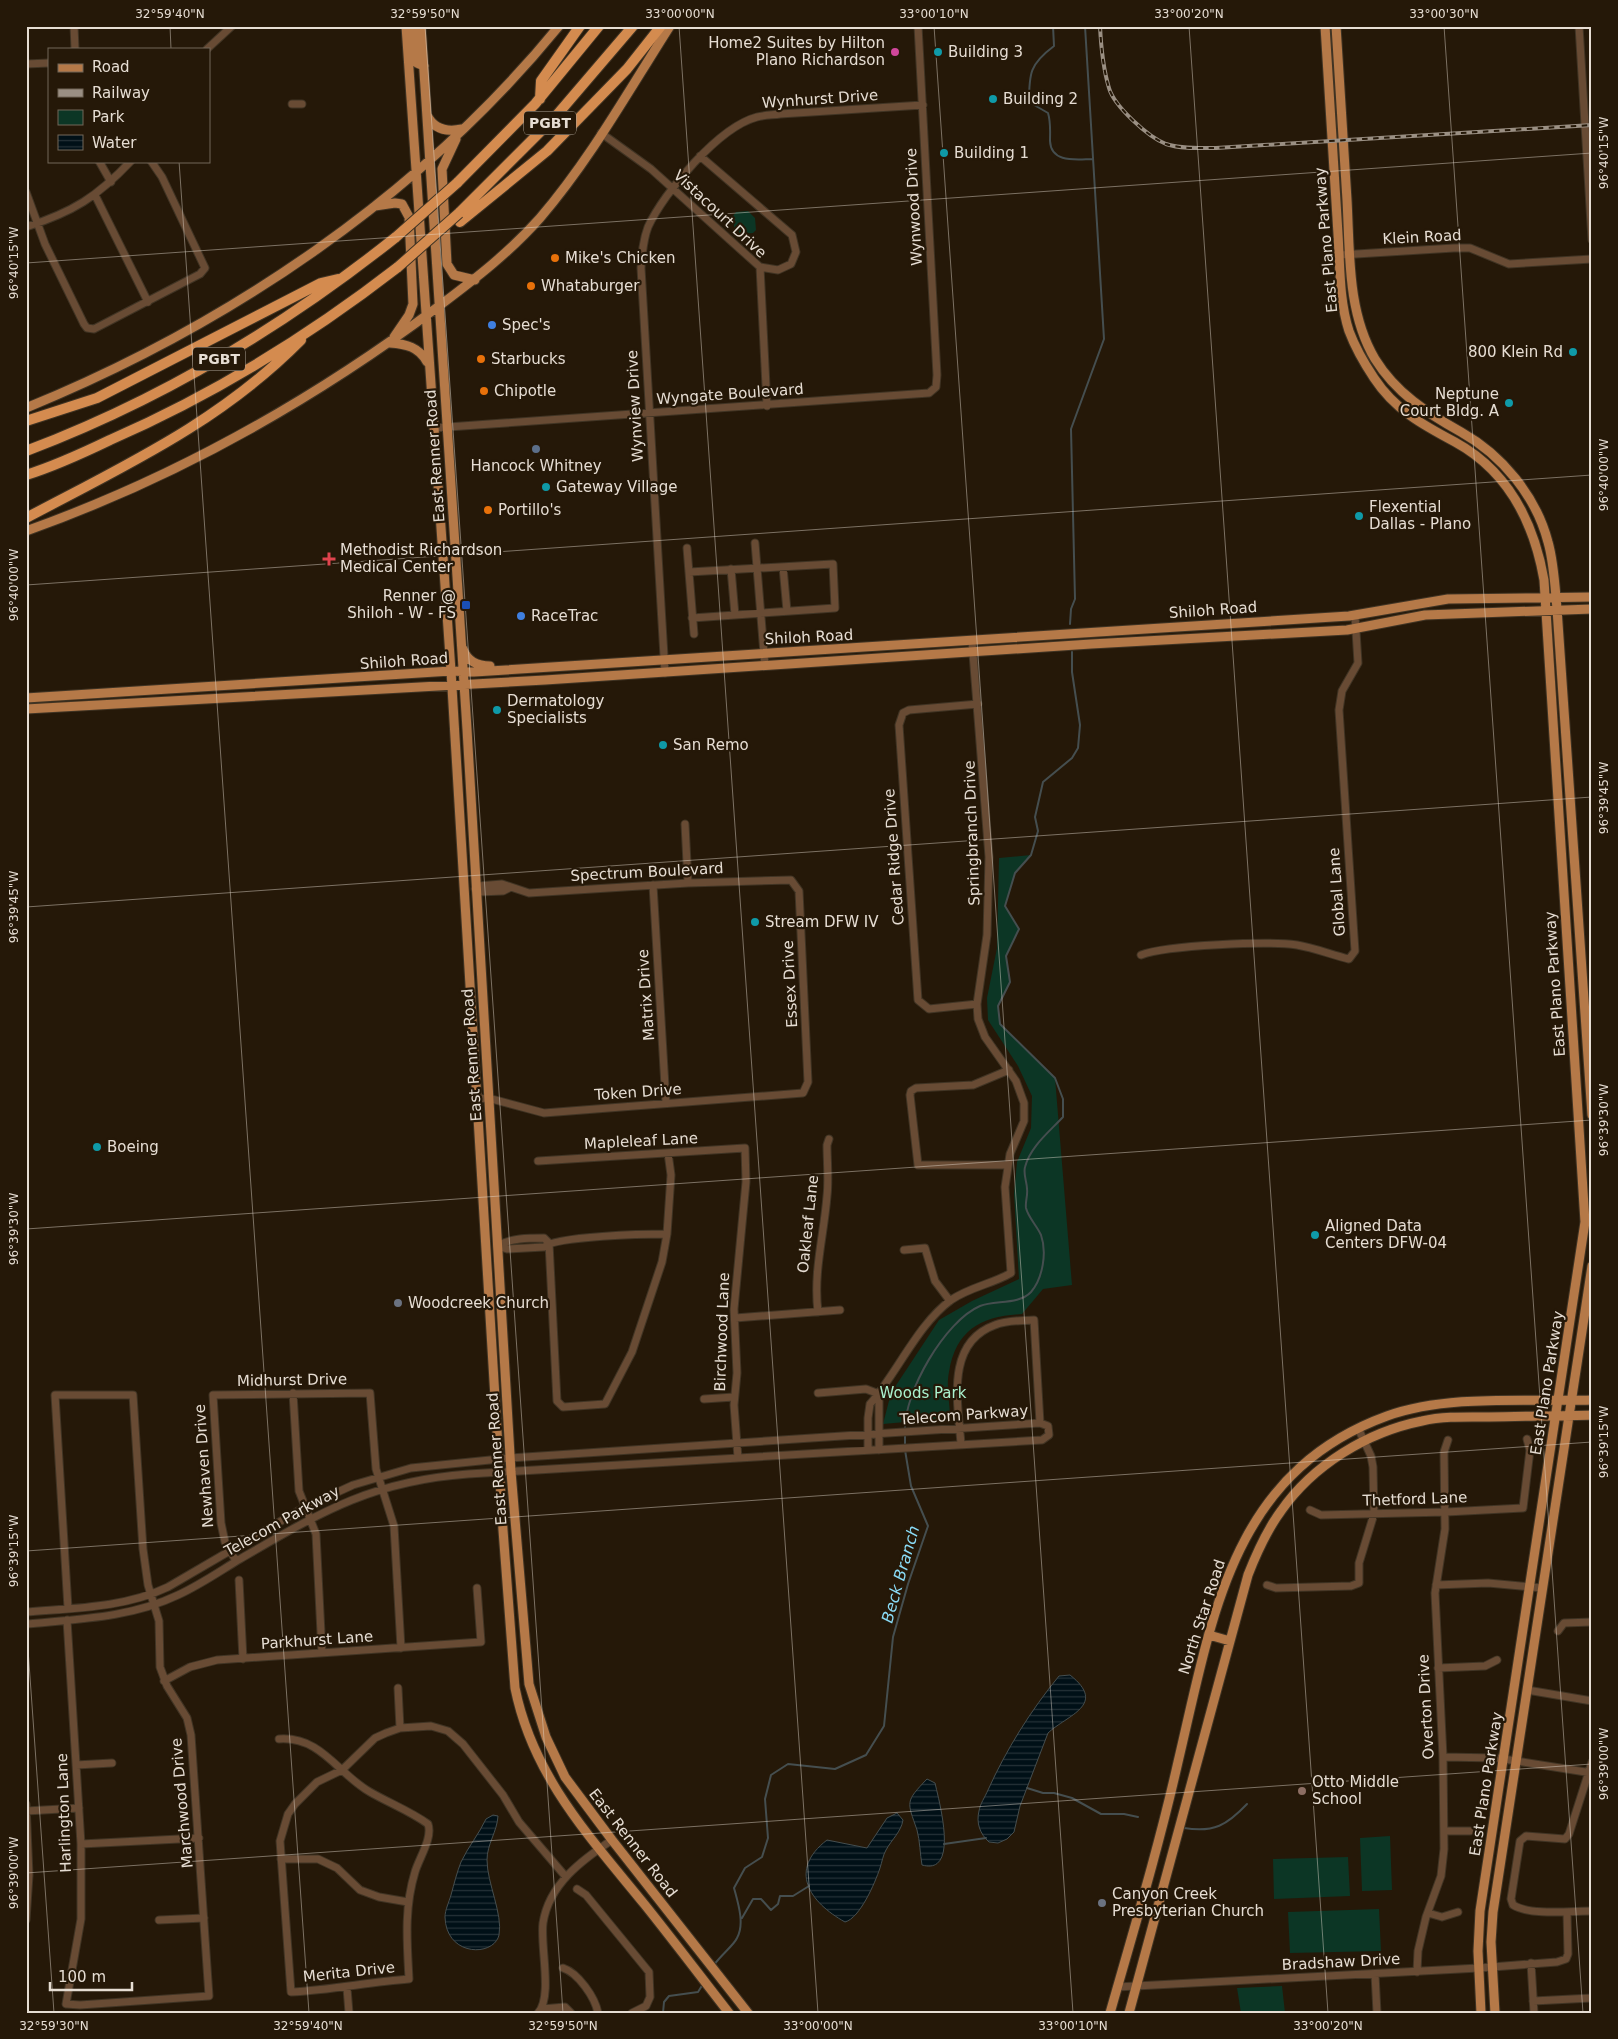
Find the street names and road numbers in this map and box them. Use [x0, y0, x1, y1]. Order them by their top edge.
street label: Wynhurst Drive [761, 86, 879, 112]
road number: PGBT [524, 112, 576, 134]
street label: Wynwood Drive [902, 148, 926, 266]
street label: Vistacourt Drive [670, 166, 770, 262]
street label: East Plano Parkway [1311, 167, 1341, 313]
street label: Klein Road [1382, 226, 1462, 248]
road number: PGBT [193, 348, 245, 370]
street label: Wynview Drive [623, 349, 647, 463]
street label: Wyngate Boulevard [656, 380, 804, 408]
street label: East Renner Road [421, 389, 449, 523]
street label: Shiloh Road [1168, 598, 1258, 622]
street label: Shiloh Road [764, 626, 854, 648]
street label: Shiloh Road [359, 649, 449, 673]
street label: Springbranch Drive [960, 760, 984, 906]
street label: Cedar Ridge Drive [880, 788, 908, 926]
street label: Global Lane [1325, 847, 1349, 937]
street label: Spectrum Boulevard [570, 859, 724, 885]
street label: East Plano Parkway [1541, 911, 1569, 1057]
street label: Essex Drive [779, 940, 801, 1028]
street label: Matrix Drive [634, 948, 658, 1042]
street label: East Renner Road [458, 988, 486, 1122]
street label: Token Drive [593, 1080, 682, 1104]
street label: Mapleleaf Lane [584, 1129, 698, 1153]
street label: Oakleaf Lane [794, 1174, 822, 1274]
street label: Birchwood Lane [711, 1272, 733, 1392]
street label: East Plano Parkway [1527, 1309, 1567, 1456]
street label: Midhurst Drive [237, 1370, 347, 1390]
street label: East Renner Road [483, 1392, 511, 1526]
street label: Telecom Parkway [898, 1402, 1029, 1429]
street label: Newhaven Drive [191, 1404, 217, 1528]
street label: Telecom Parkway [220, 1482, 343, 1561]
street label: Thetford Lane [1361, 1488, 1468, 1510]
street label: North Star Road [1175, 1557, 1229, 1677]
street label: Parkhurst Lane [260, 1627, 374, 1653]
street label: Overton Drive [1414, 1654, 1438, 1760]
street label: East Plano Parkway [1466, 1710, 1506, 1857]
street label: Marchwood Drive [167, 1737, 197, 1869]
street label: Harlington Lane [53, 1753, 75, 1873]
street label: East Renner Road [585, 1785, 681, 1901]
street label: Bradshaw Drive [1281, 1950, 1401, 1974]
street label: Merita Drive [302, 1958, 396, 1986]

